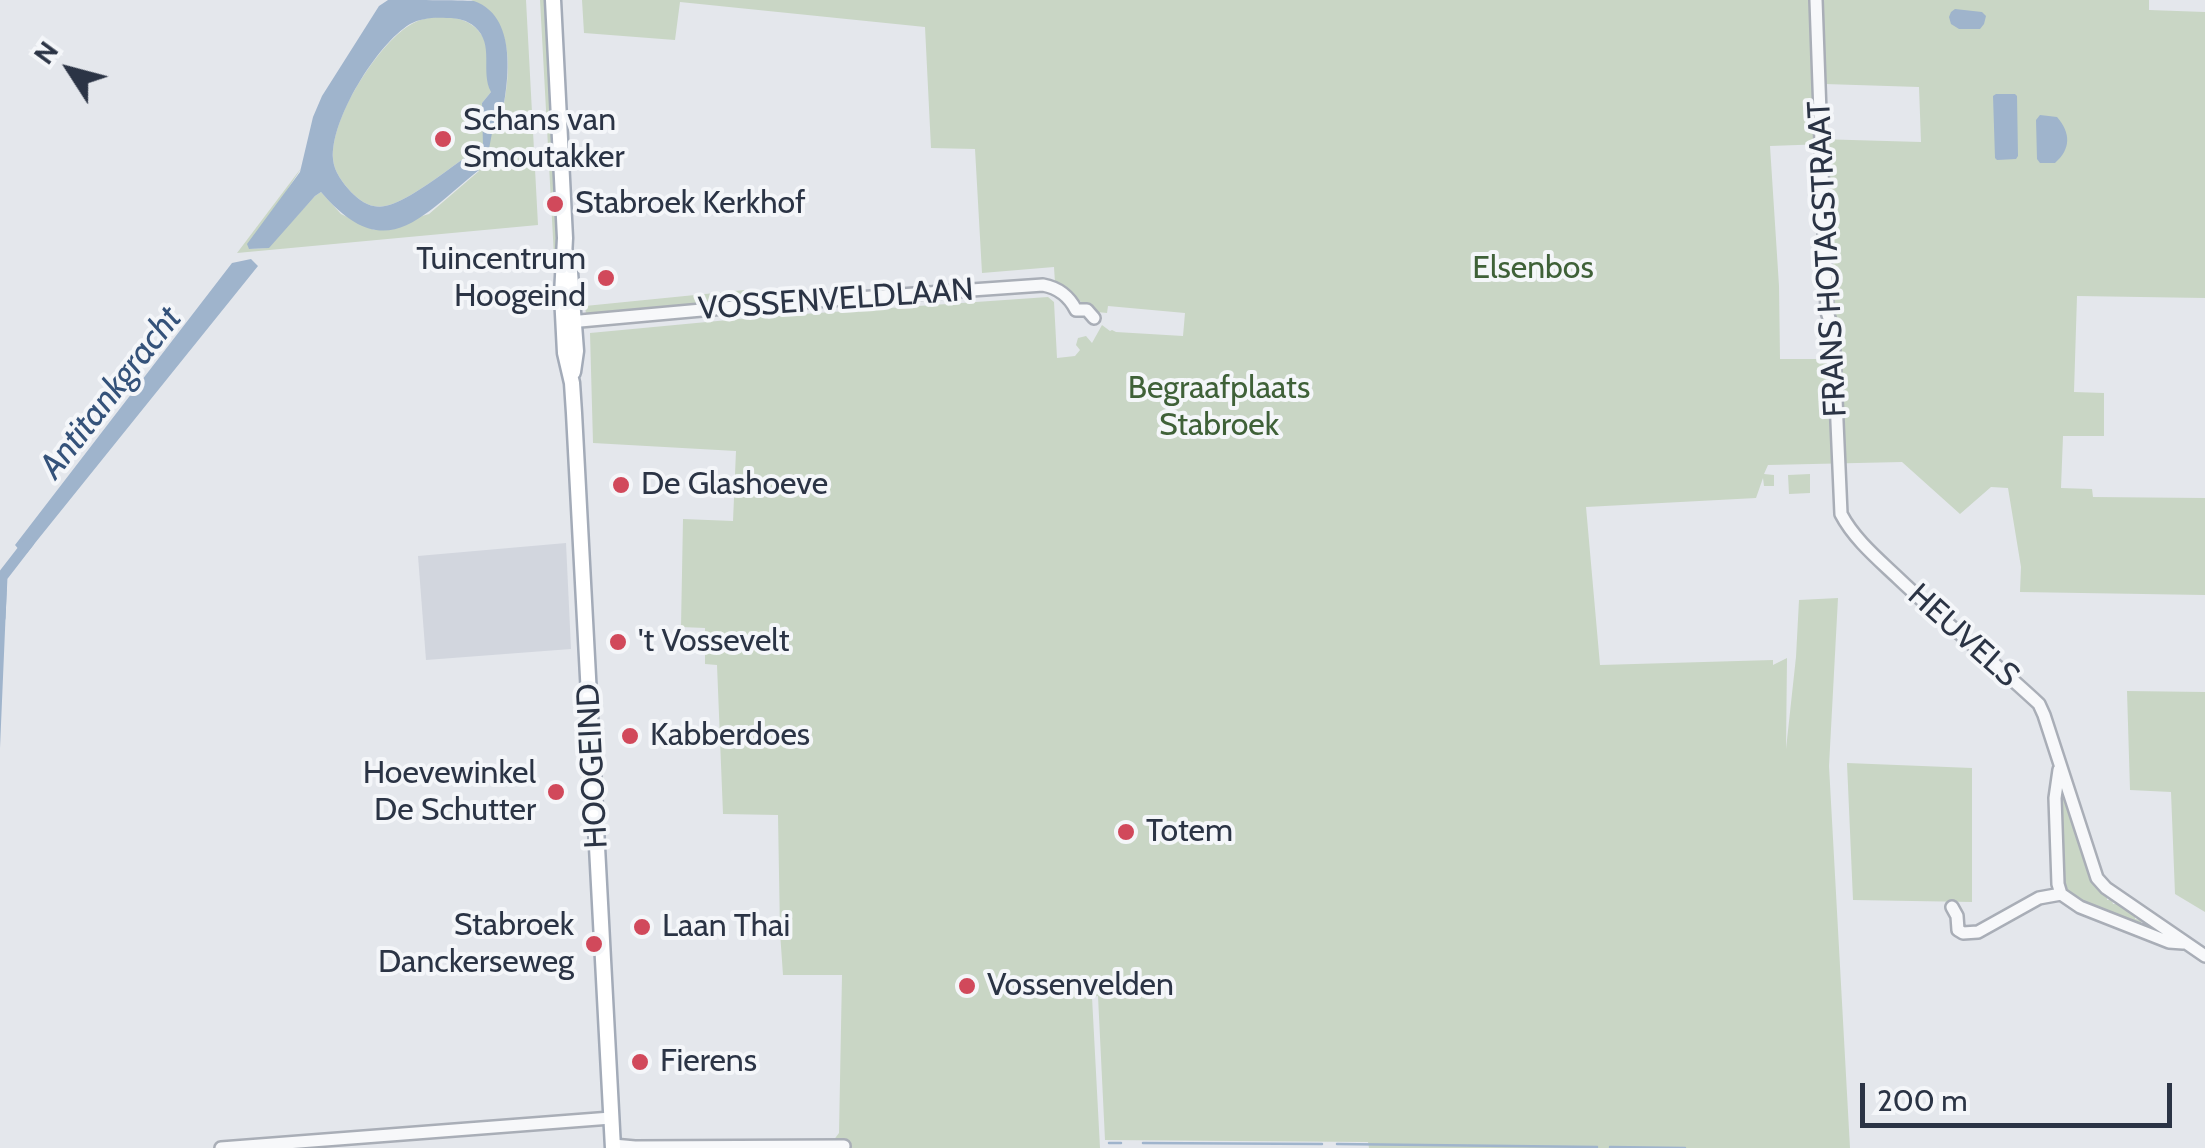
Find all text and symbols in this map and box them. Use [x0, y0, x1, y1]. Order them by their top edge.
north arrow [20, 20, 120, 120]
text: N [26, 34, 65, 70]
street label: FRANS HOTAGSTRAAT [1801, 100, 1855, 418]
place label: Schans van Smoutakker [463, 102, 625, 177]
marker: Schans van Smoutakker [432, 128, 454, 150]
place label: Stabroek Kerkhof [575, 185, 806, 223]
marker: Stabroek Kerkhof [544, 193, 566, 215]
place label: Tuincentrum Hoogeind [416, 241, 586, 316]
park label: Elsenbos [1472, 250, 1594, 288]
marker: Tuincentrum Hoogeind [595, 267, 617, 289]
street label: VOSSENVELDLAAN [697, 271, 975, 329]
water label: Antitankgracht [31, 299, 191, 487]
park label: Begraafplaats Stabroek [1128, 370, 1310, 445]
place label: De Glashoeve [641, 466, 828, 504]
marker: De Glashoeve [610, 474, 632, 496]
street label: HEUVELS [1900, 576, 2026, 696]
place label: 't Vossevelt [638, 623, 789, 661]
marker: 't Vossevelt [607, 631, 629, 653]
street label: HOOGEIND [570, 683, 616, 849]
place label: Kabberdoes [650, 717, 810, 755]
marker: Kabberdoes [619, 725, 641, 747]
place label: Hoevewinkel De Schutter [363, 755, 536, 830]
marker: Hoevewinkel De Schutter [545, 781, 567, 803]
place label: Totem [1146, 813, 1233, 851]
marker: Totem [1115, 821, 1137, 843]
place label: Stabroek Danckerseweg [378, 907, 574, 982]
place label: Laan Thai [662, 908, 790, 946]
marker: Laan Thai [631, 916, 653, 938]
marker: Stabroek Danckerseweg [583, 933, 605, 955]
place label: Vossenvelden [987, 967, 1174, 1005]
marker: Vossenvelden [956, 975, 978, 997]
place label: Fierens [660, 1043, 757, 1081]
marker: Fierens [629, 1051, 651, 1073]
scale bar [1865, 1063, 2178, 1125]
text: 200 m [1877, 1082, 1968, 1119]

